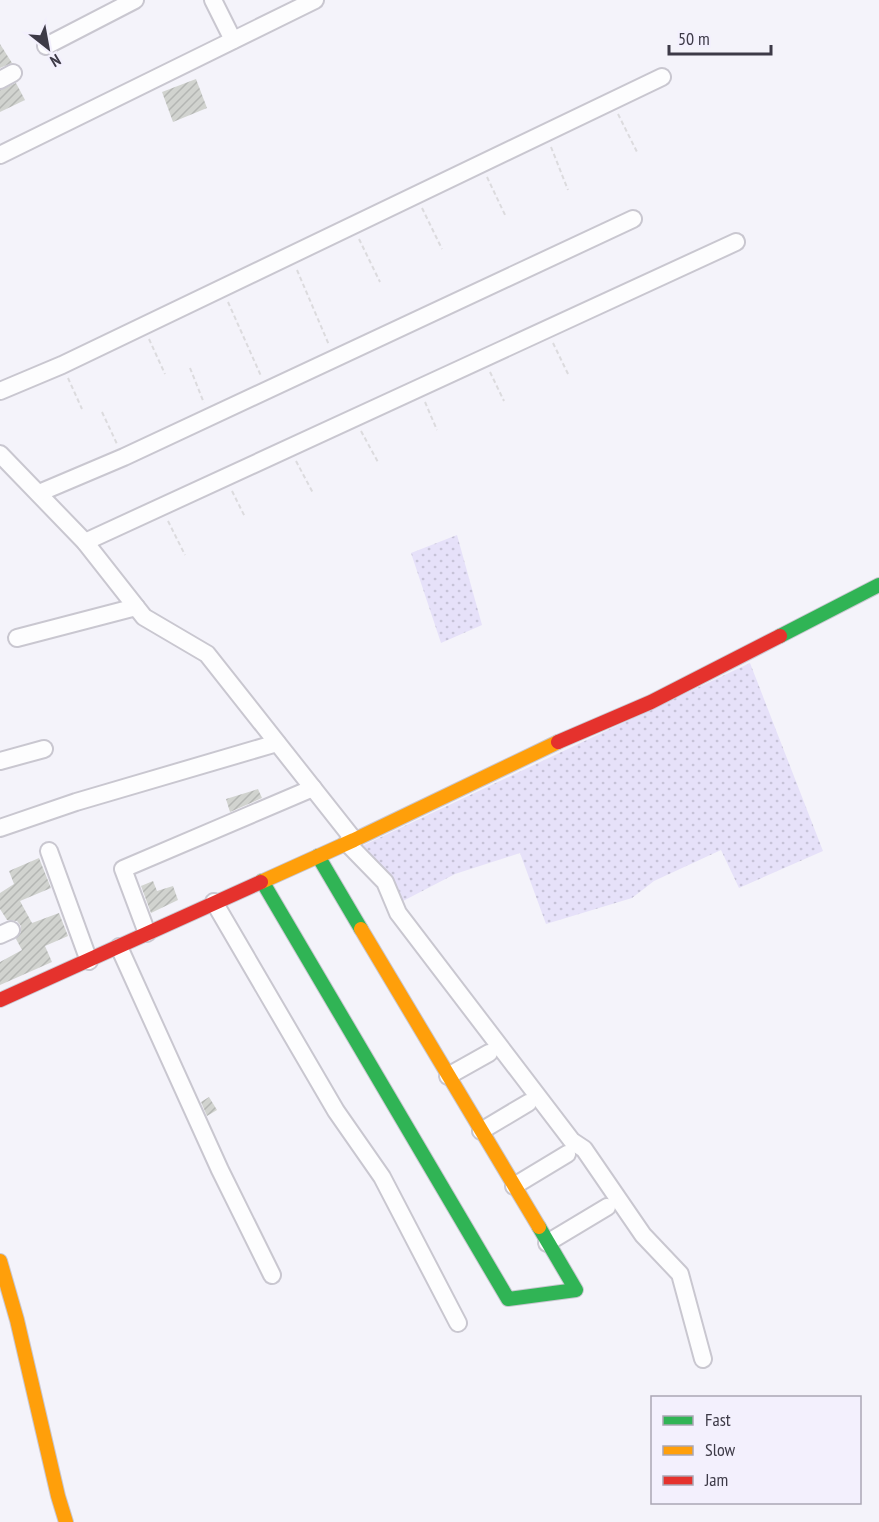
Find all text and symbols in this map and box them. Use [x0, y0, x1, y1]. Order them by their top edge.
north arrow [18, 18, 78, 78]
scale bar [669, 18, 771, 56]
text: 50 m [678, 27, 710, 50]
text: N [47, 50, 65, 72]
legend [651, 1396, 861, 1504]
text: Fast [705, 1408, 731, 1431]
text: Slow [705, 1438, 736, 1461]
text: Jam [704, 1468, 728, 1491]

